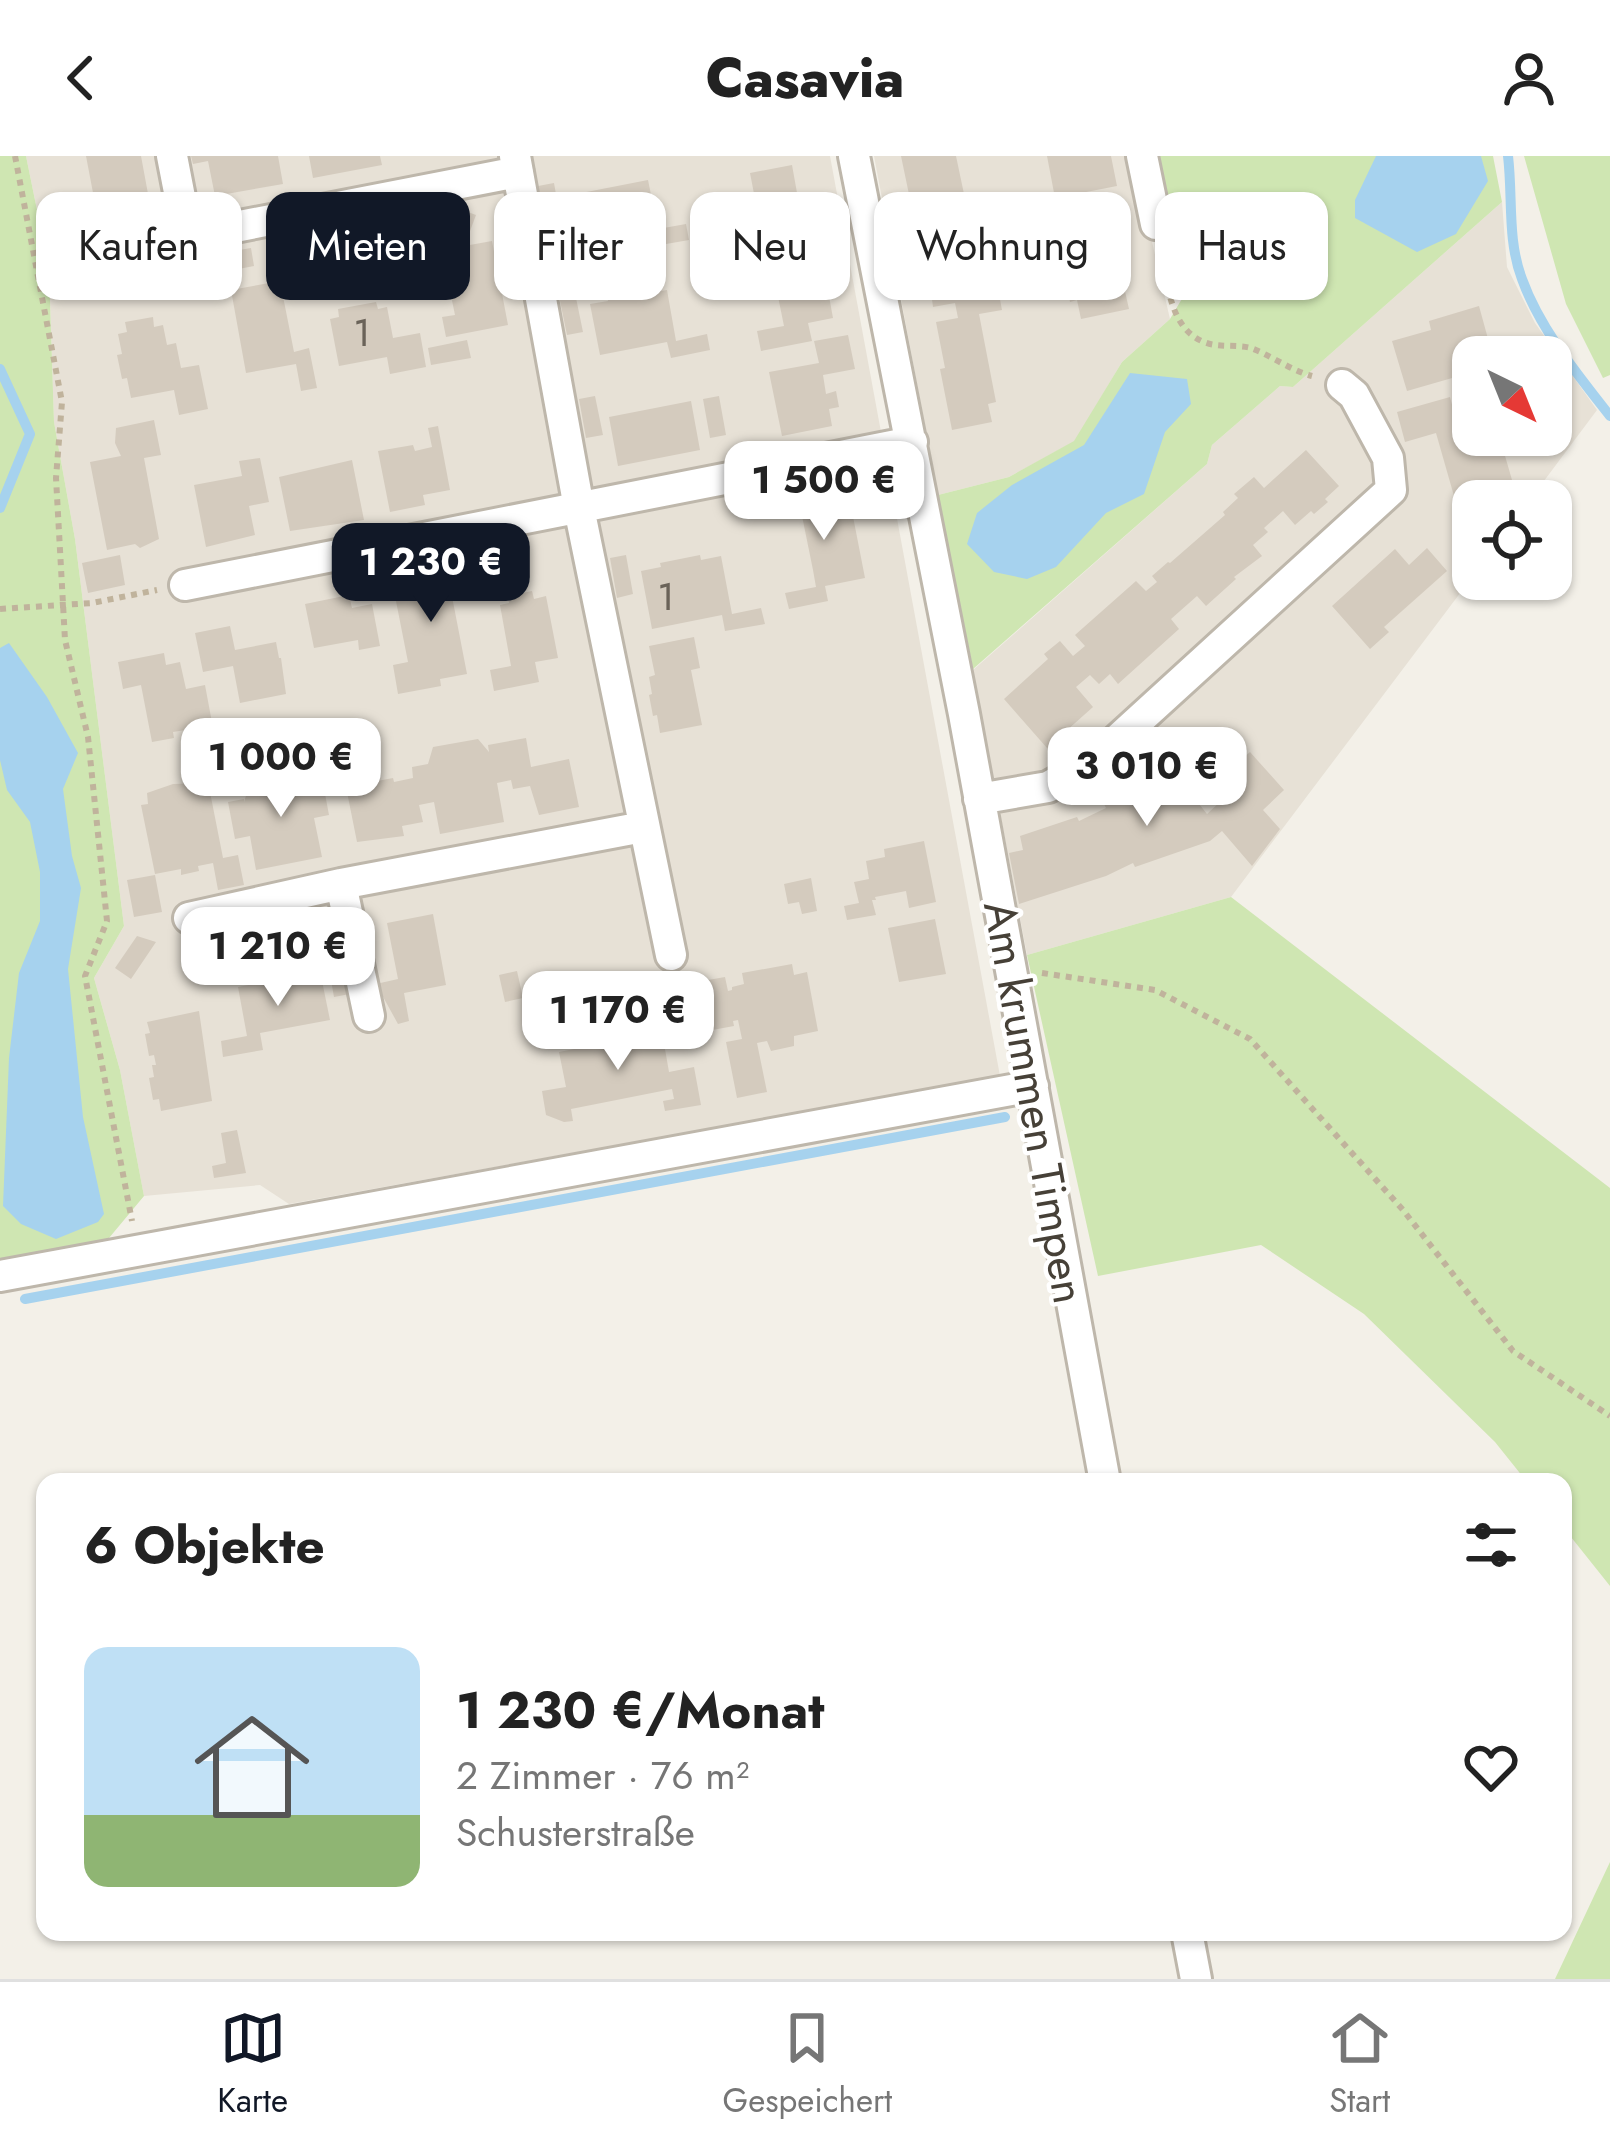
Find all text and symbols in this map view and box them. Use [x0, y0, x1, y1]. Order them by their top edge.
text: Casavia [706, 39, 904, 117]
icon: back [48, 45, 114, 111]
icon: person [1496, 45, 1562, 111]
chip: Kaufen [36, 192, 242, 300]
chip: Mieten [266, 192, 470, 300]
chip: Filter [494, 192, 666, 300]
chip: Neu [690, 192, 850, 300]
chip: Wohnung [874, 192, 1131, 300]
chip: Haus [1155, 192, 1328, 300]
house number: 1 [353, 304, 371, 361]
north arrow [1452, 336, 1572, 456]
map controls [1452, 336, 1572, 600]
pin: 1 500 € [713, 441, 935, 543]
text: 1 500 € [751, 451, 897, 508]
button: locate [1452, 480, 1572, 600]
pin: 1 230 € [320, 523, 542, 625]
text: 1 230 € [359, 533, 503, 590]
house number: 1 [657, 568, 675, 625]
pin: 1 000 € [170, 718, 392, 820]
pin: 3 010 € [1036, 727, 1258, 829]
text: 1 000 € [208, 728, 354, 785]
text: 3 010 € [1075, 737, 1219, 794]
street label: Am krummen Timpen [967, 896, 1102, 1309]
pin: 1 210 € [167, 907, 389, 1009]
text: 1 210 € [208, 917, 348, 974]
pin: 1 170 € [507, 971, 729, 1073]
text: 1 170 € [549, 981, 687, 1038]
text: 6 Objekte [84, 1508, 325, 1582]
icon: filters [1458, 1512, 1524, 1578]
text: 1 230 €/Monat [456, 1673, 824, 1747]
icon: home [180, 1695, 324, 1839]
icon: heart [1458, 1734, 1524, 1800]
text: 2 Zimmer · 76 m² [456, 1747, 749, 1804]
text: Schusterstraße [456, 1804, 695, 1861]
tab: Karte [217, 2005, 288, 2124]
tab: Gespeichert [723, 2005, 892, 2124]
tab: Start [1327, 2005, 1393, 2124]

